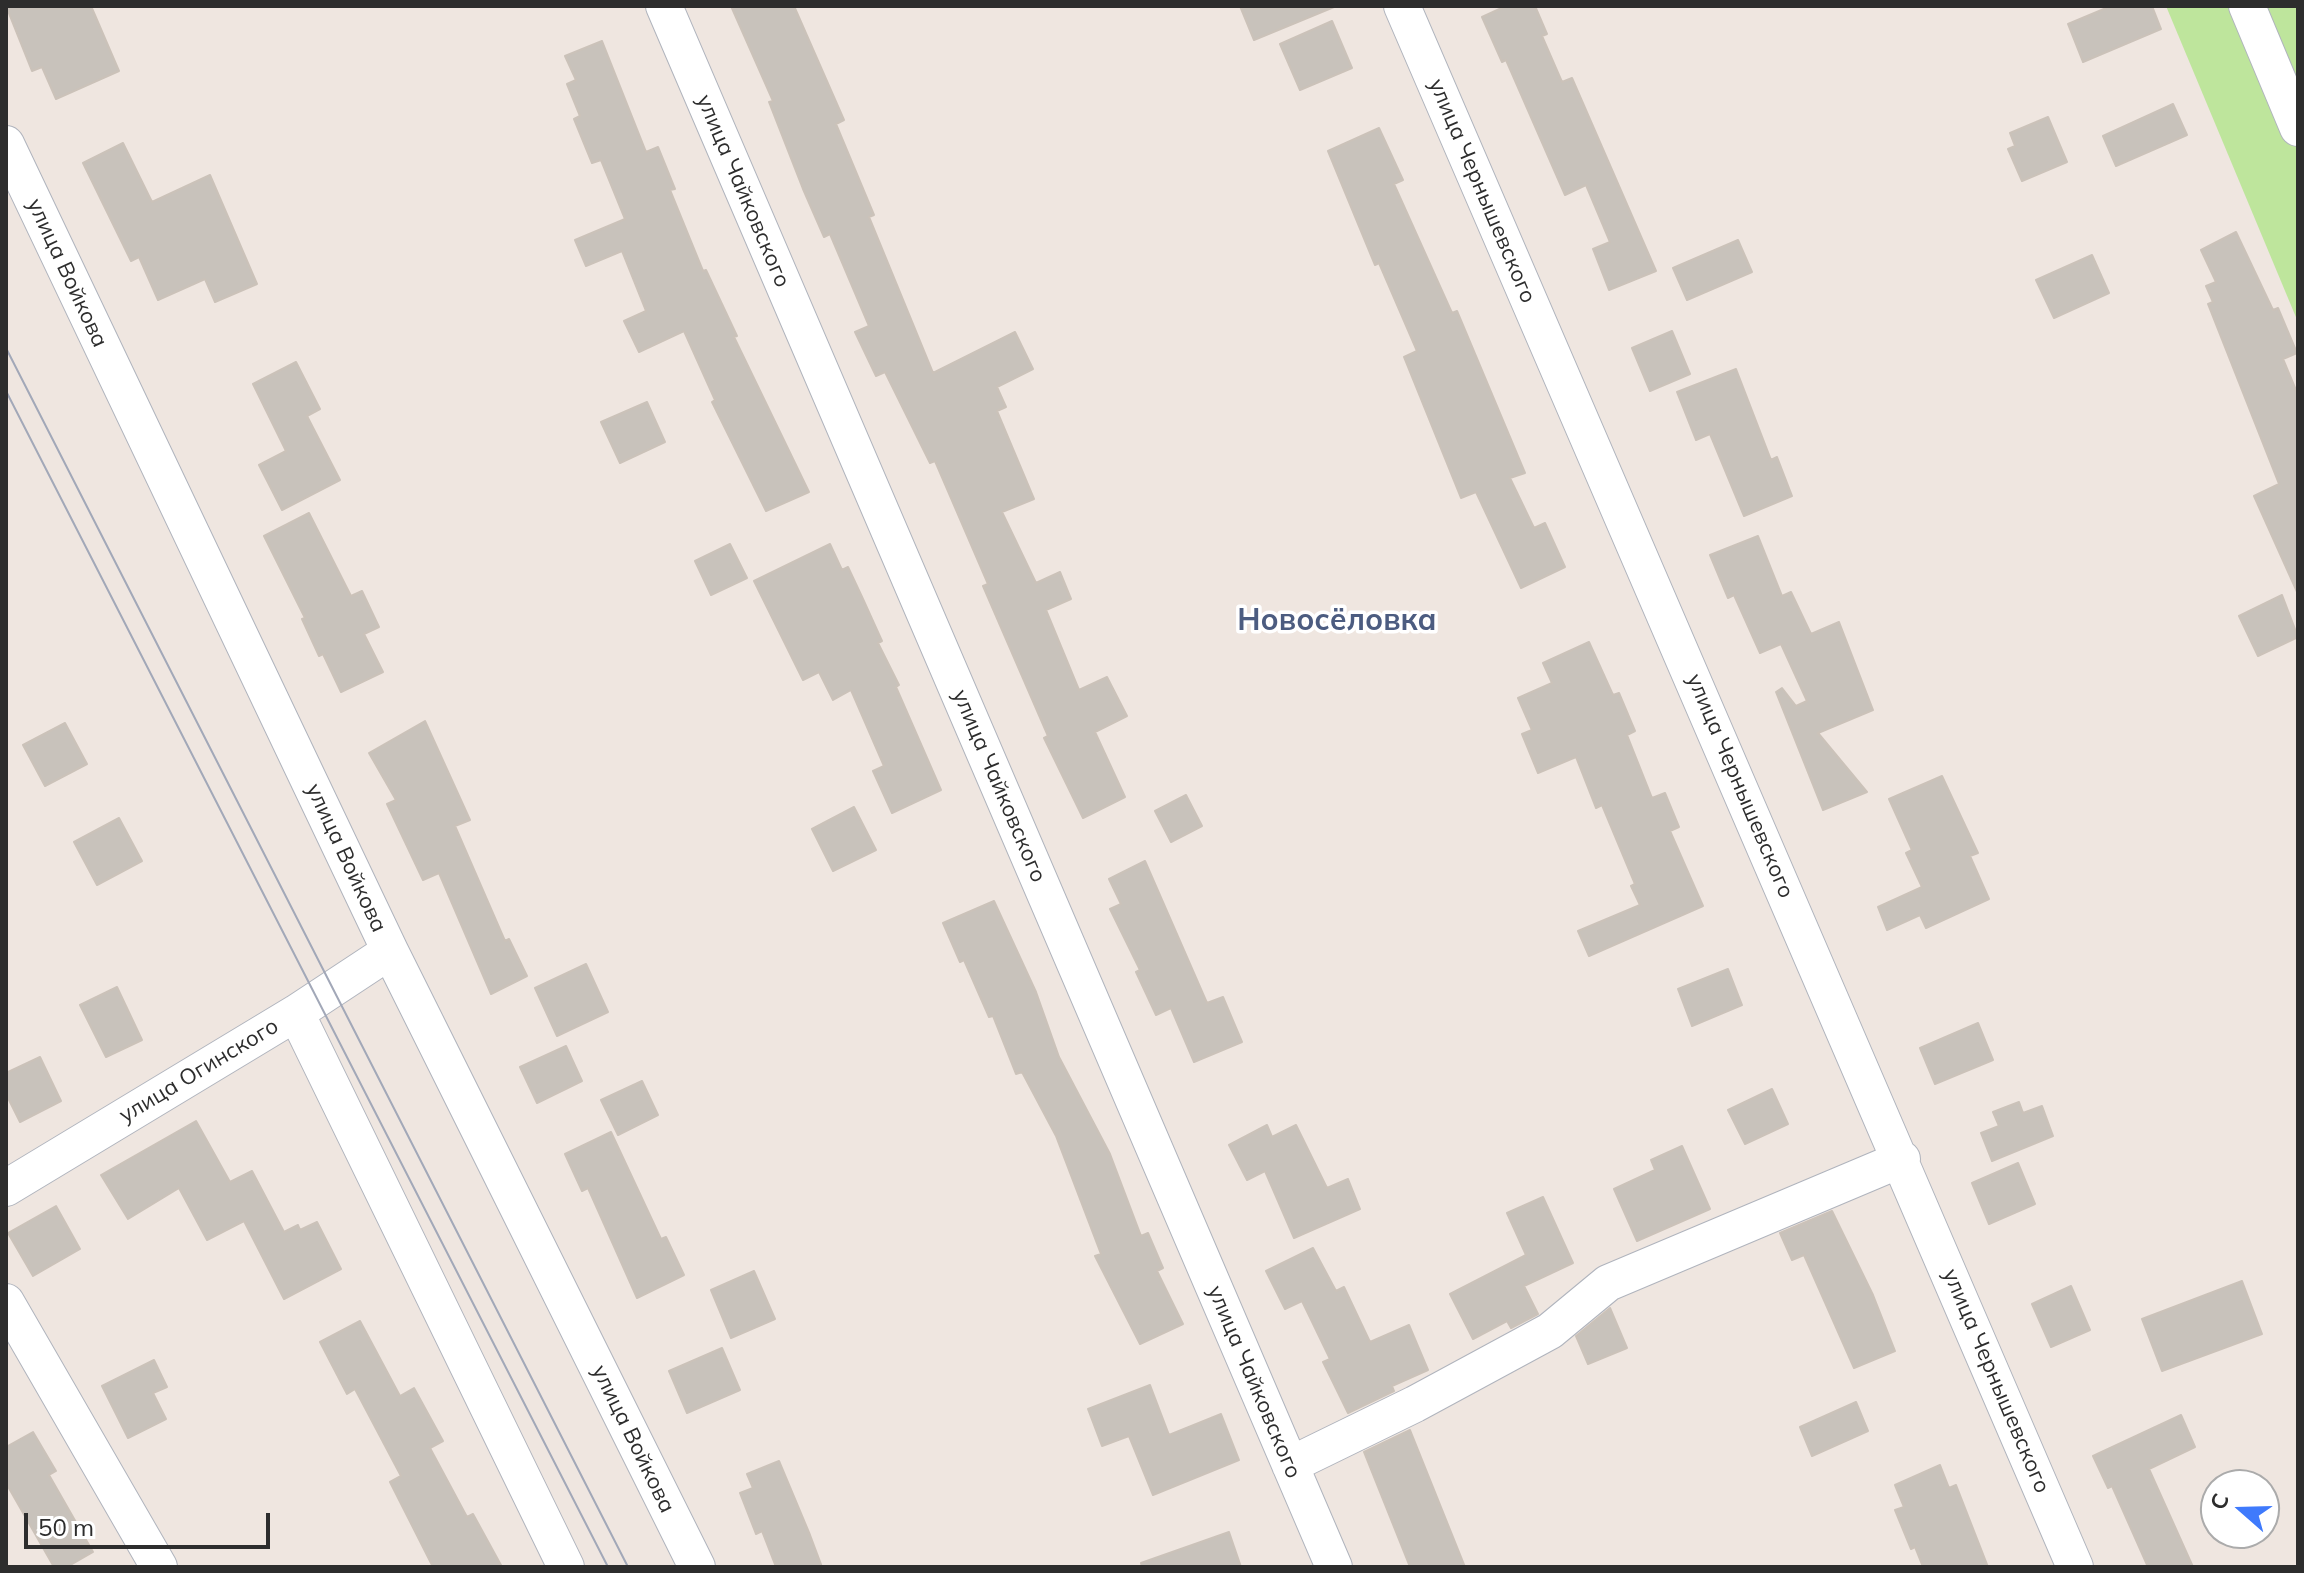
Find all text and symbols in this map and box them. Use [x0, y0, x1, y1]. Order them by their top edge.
street label: улица Чернышевского [1423, 75, 1541, 307]
street label: улица Чайковского [690, 91, 796, 291]
street label: улица Войкова [21, 194, 113, 352]
district label: Новосёловка [1237, 603, 1437, 639]
street label: улица Чернышевского [1681, 670, 1799, 902]
street label: улица Чайковского [946, 686, 1052, 886]
street label: улица Войкова [300, 779, 392, 937]
street label: улица Огинского [115, 1013, 283, 1129]
street label: улица Чернышевского [1937, 1265, 2055, 1497]
street label: улица Чайковского [1201, 1282, 1307, 1482]
street label: улица Войкова [586, 1361, 680, 1517]
north arrow [2200, 1469, 2280, 1549]
text: С [2204, 1490, 2235, 1513]
scale bar [28, 1497, 274, 1547]
text: 50 m [38, 1512, 94, 1542]

